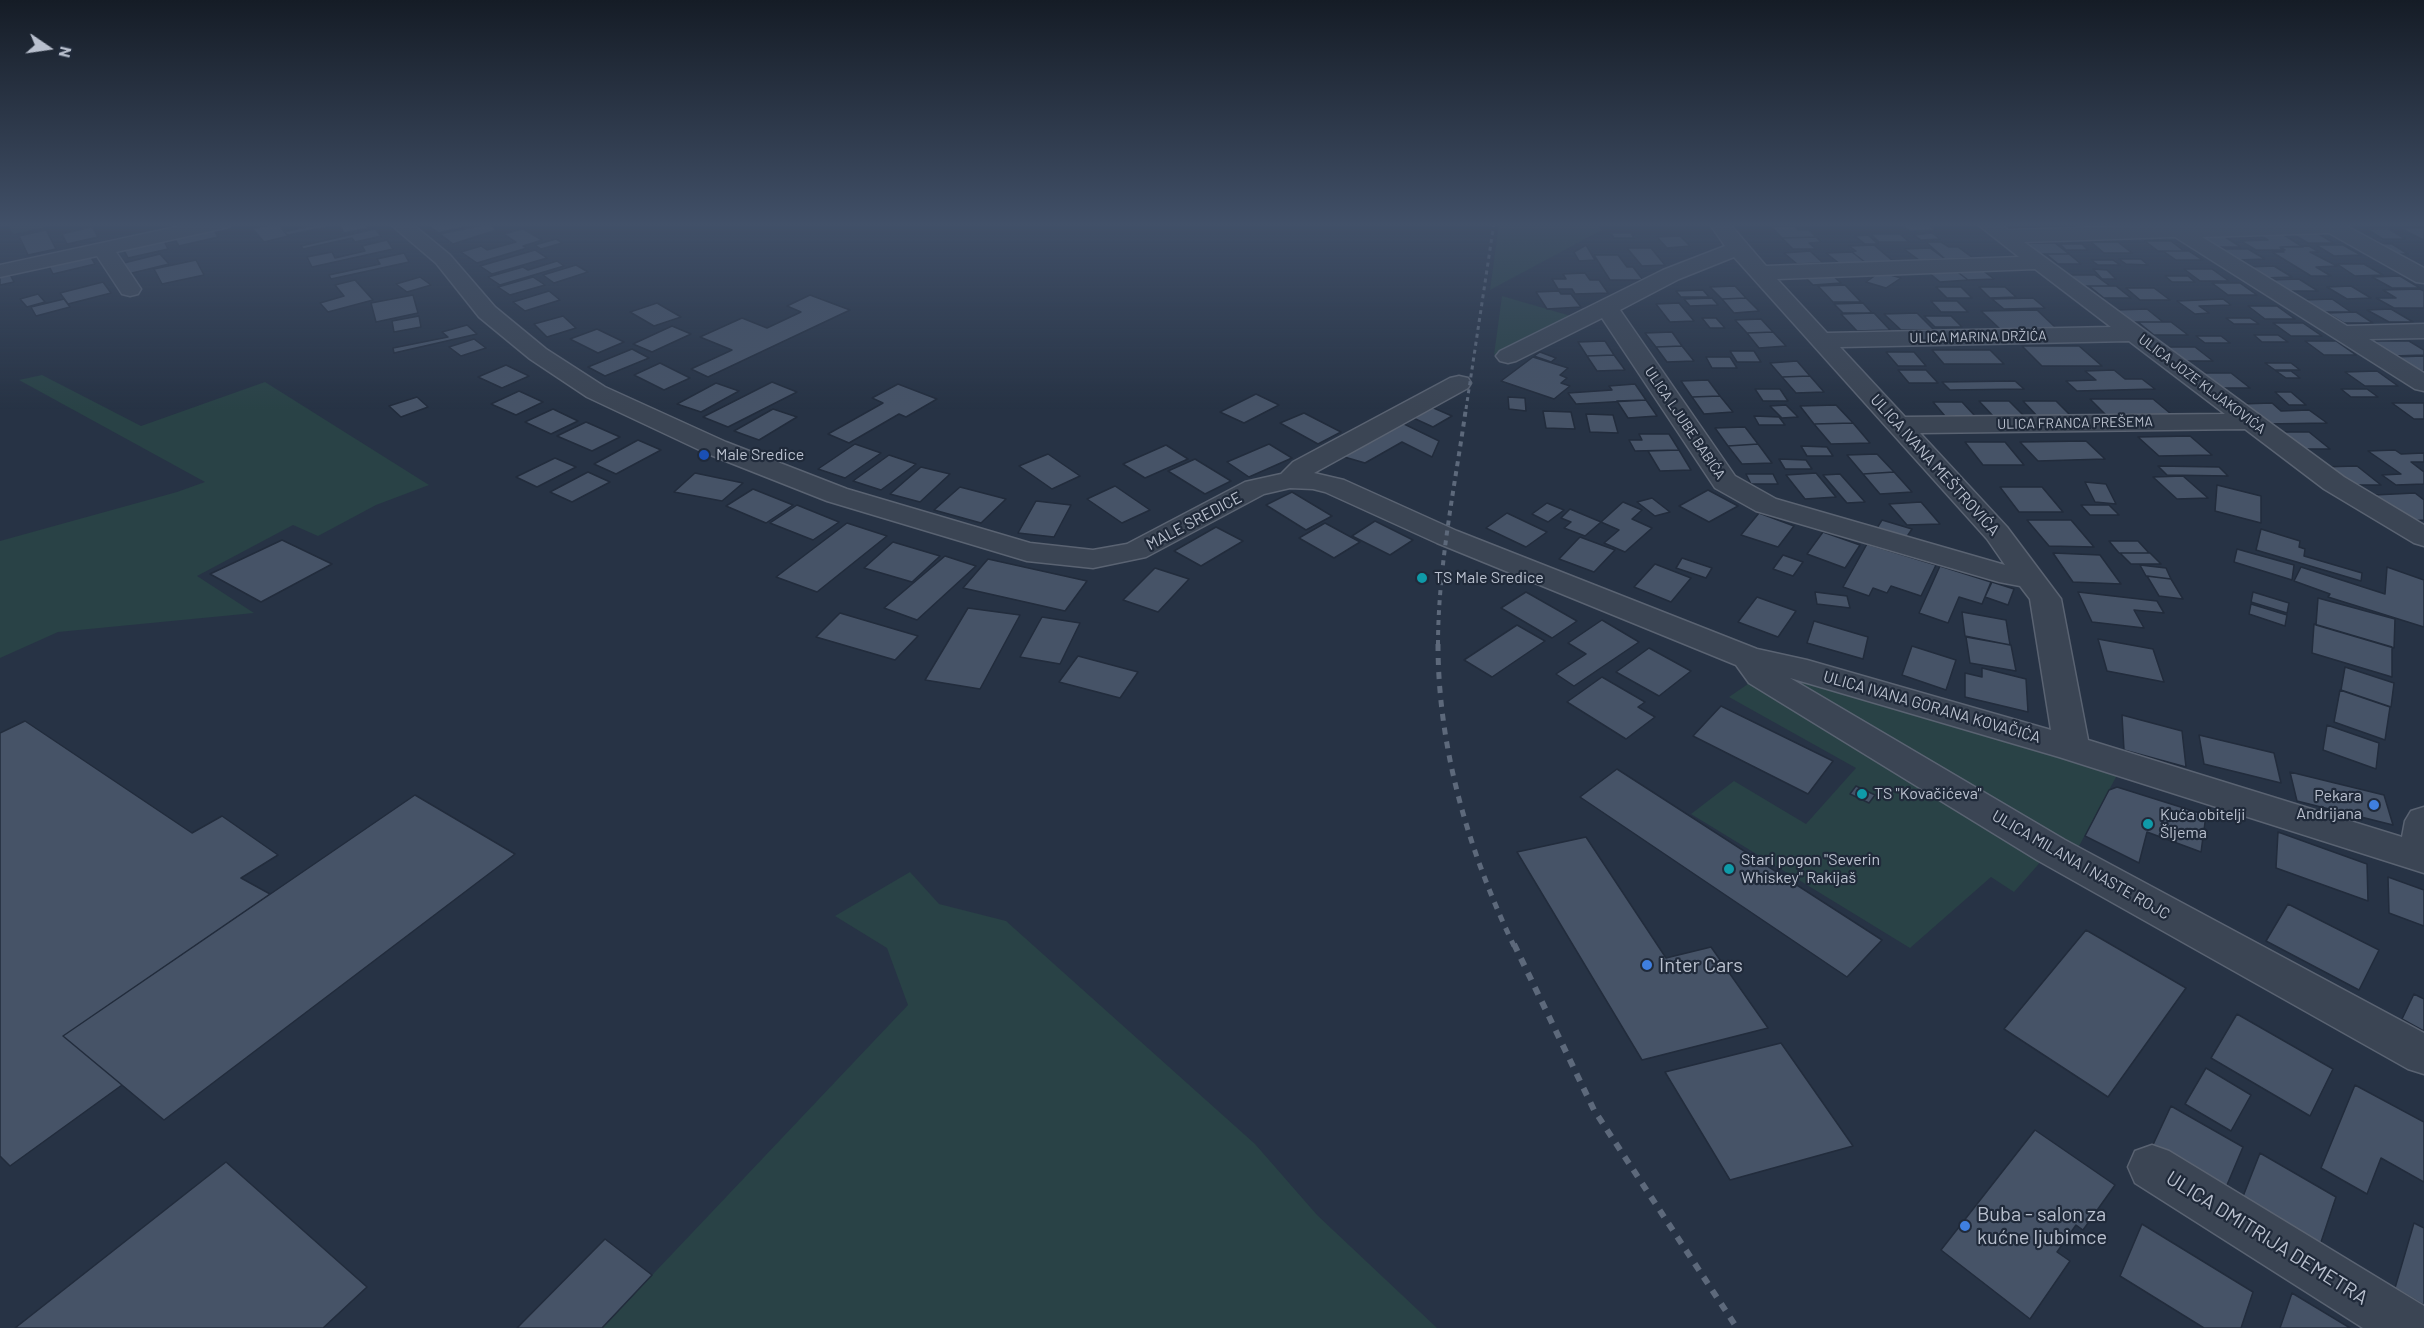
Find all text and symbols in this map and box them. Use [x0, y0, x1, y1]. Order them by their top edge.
north arrow [18, 18, 78, 78]
text: N [56, 45, 76, 59]
street label: ULICA MARINA DRŽIĆA [1909, 327, 2047, 347]
street label: ULICA JOZE KLJAKOVIĆA [2135, 331, 2269, 437]
street label: ULICA LJUBE BABIĆA [1641, 364, 1729, 482]
street label: ULICA IVANA MEŠTROVIĆA [1866, 390, 2004, 540]
street label: ULICA FRANCA PREŠEMA [1997, 413, 2153, 433]
place label: Male Sredice [716, 445, 804, 465]
marker: Male Sredice [697, 448, 711, 462]
street label: MALE SREDICE [1143, 488, 1245, 554]
place label: TS Male Sredice [1434, 568, 1544, 588]
marker: TS Male Sredice [1415, 571, 1429, 585]
street label: ULICA IVANA GORANA KOVAČIĆA [1821, 667, 2043, 747]
place label: TS "Kovačićeva" [1874, 784, 1982, 804]
place label: Pekara Andrijana [2296, 786, 2362, 824]
marker: TS "Kovačićeva" [1855, 787, 1869, 801]
marker: Pekara Andrijana [2367, 798, 2381, 812]
place label: Kuća obitelji Šljema [2160, 805, 2245, 843]
street label: ULICA MILANA I NASTE ROJC [1989, 806, 2173, 924]
marker: Kuća obitelji Šljema [2141, 817, 2155, 831]
place label: Stari pogon "Severin Whiskey" Rakijaš [1741, 850, 1880, 888]
marker: Stari pogon "Severin Whiskey" Rakijaš [1722, 862, 1736, 876]
place label: Inter Cars [1659, 953, 1743, 977]
marker: Inter Cars [1640, 958, 1654, 972]
street label: ULICA DMITRIJA DEMETRA [2162, 1166, 2372, 1310]
place label: Buba - salon za kućne ljubimce [1977, 1202, 2107, 1249]
marker: Buba - salon za kućne ljubimce [1958, 1219, 1972, 1233]

